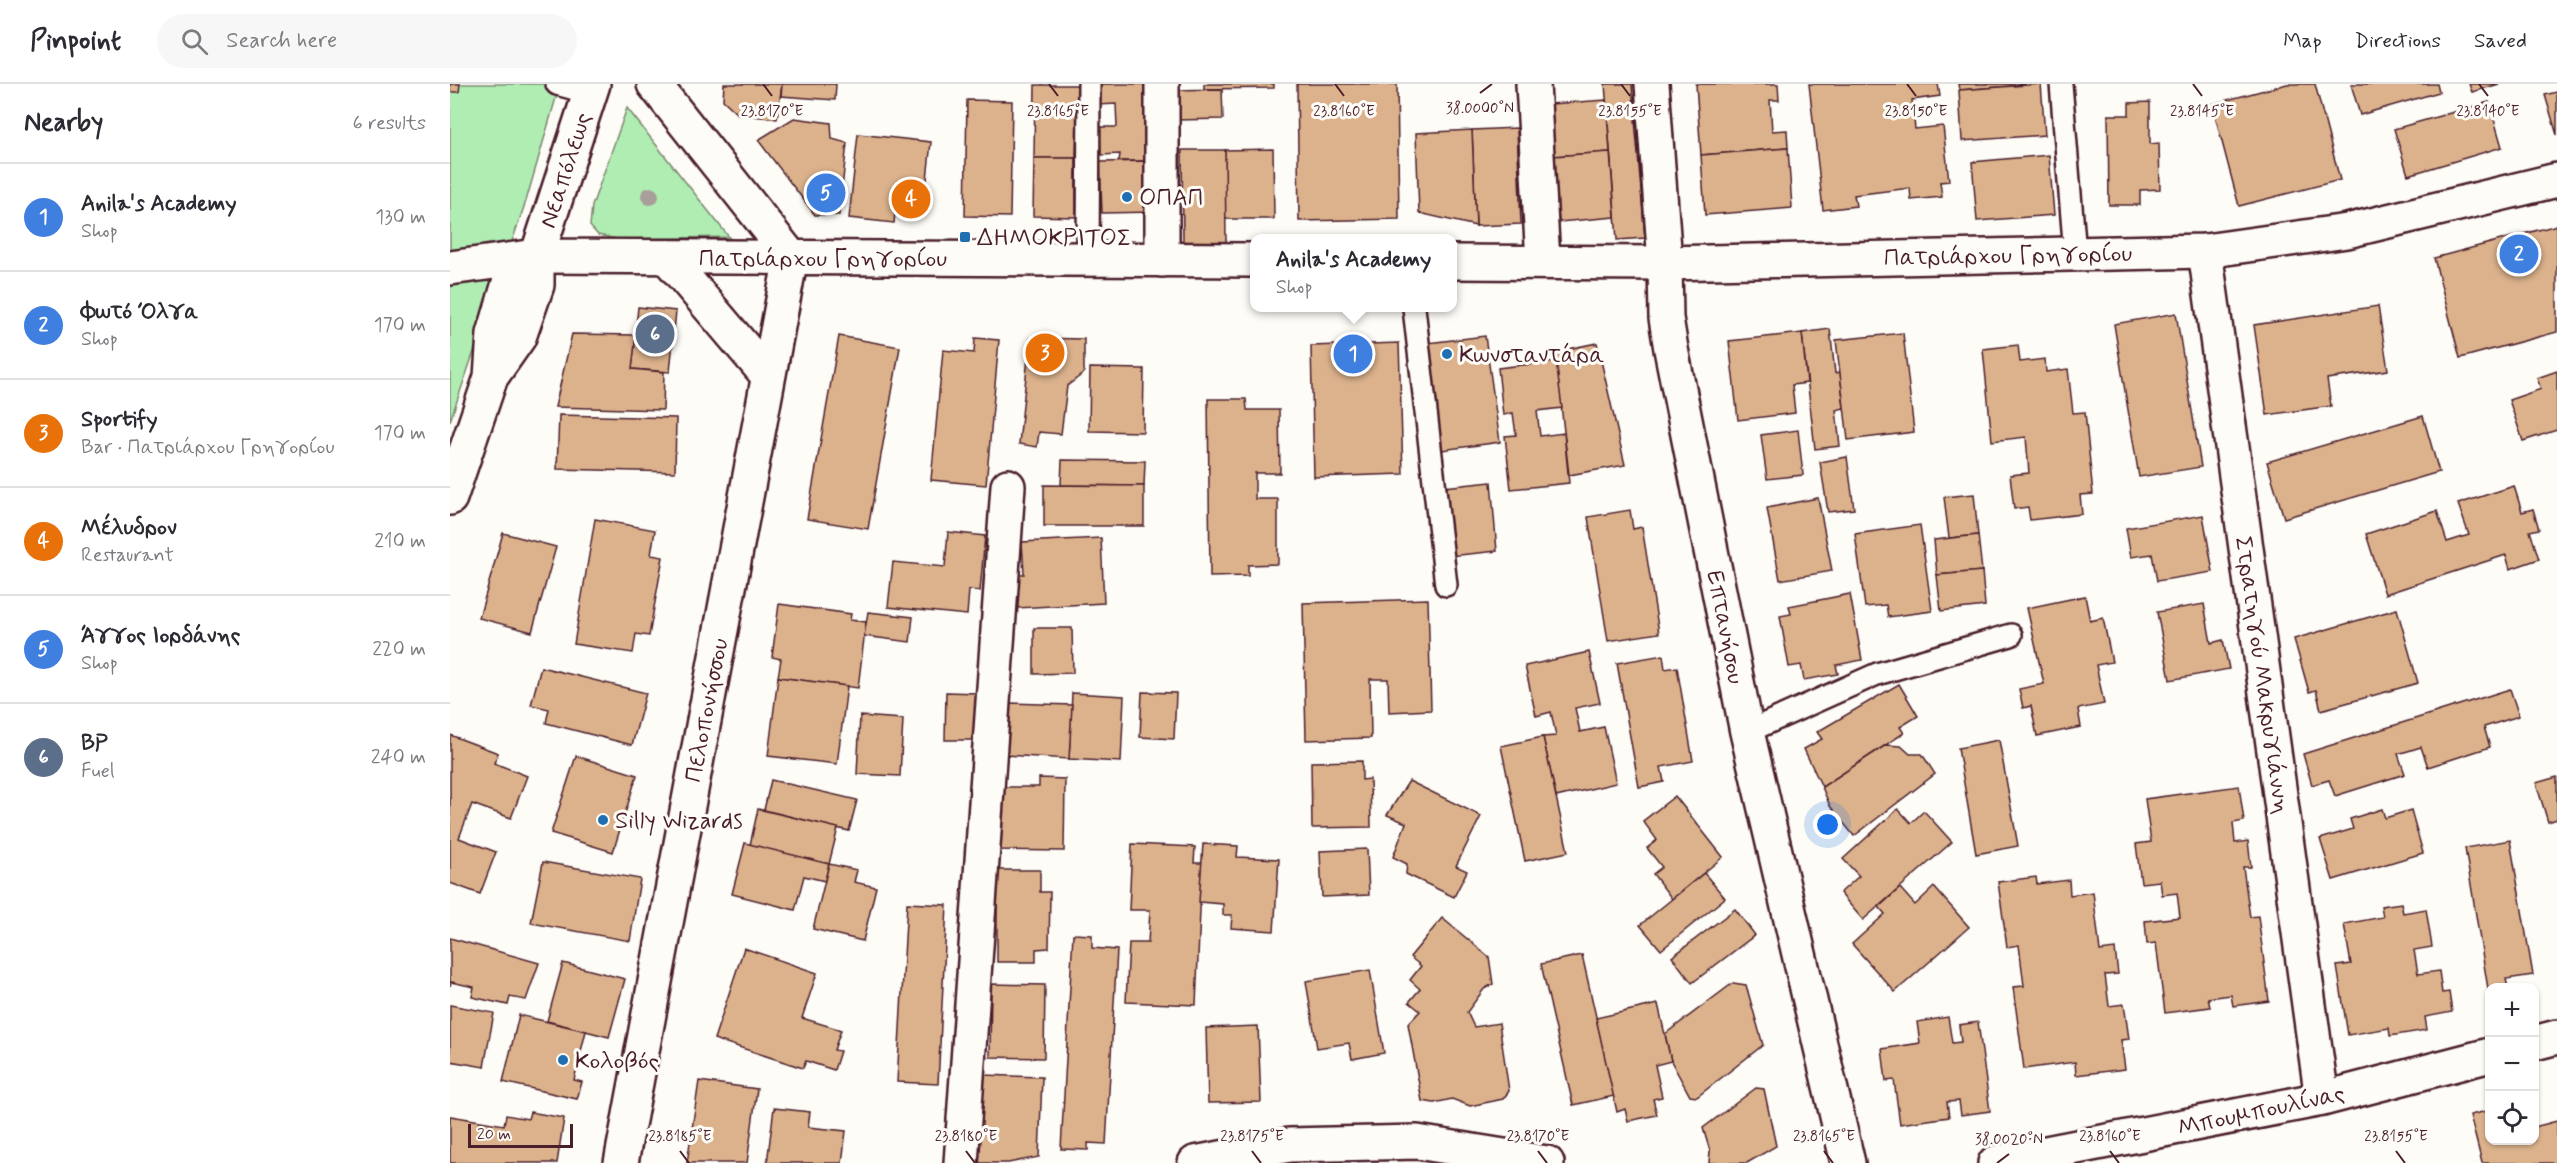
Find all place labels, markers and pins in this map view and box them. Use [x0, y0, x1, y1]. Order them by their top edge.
pin: 5 [806, 170, 845, 216]
pin: 4 [892, 176, 930, 222]
place label: ΟΠΑΠ [1139, 183, 1204, 214]
marker: ΟΠΑΠ [1120, 190, 1134, 204]
place label: ΔΗΜΟΚΡΙΤΟΣ [977, 223, 1131, 254]
marker: ΔΗΜΟΚΡΙΤΟΣ [958, 230, 972, 244]
pin: 2 [2500, 232, 2538, 276]
pin: 6 [636, 312, 674, 356]
pin: 3 [1026, 330, 1064, 376]
pin: 1 [1334, 332, 1372, 376]
place label: Κωνσταντάρα [1459, 340, 1605, 371]
marker: Κωνσταντάρα [1440, 347, 1454, 361]
place label: Silly Wizards [615, 806, 743, 837]
marker: Silly Wizards [596, 813, 610, 827]
place label: Κολοβός [575, 1046, 659, 1077]
marker: Κολοβός [556, 1053, 570, 1067]

